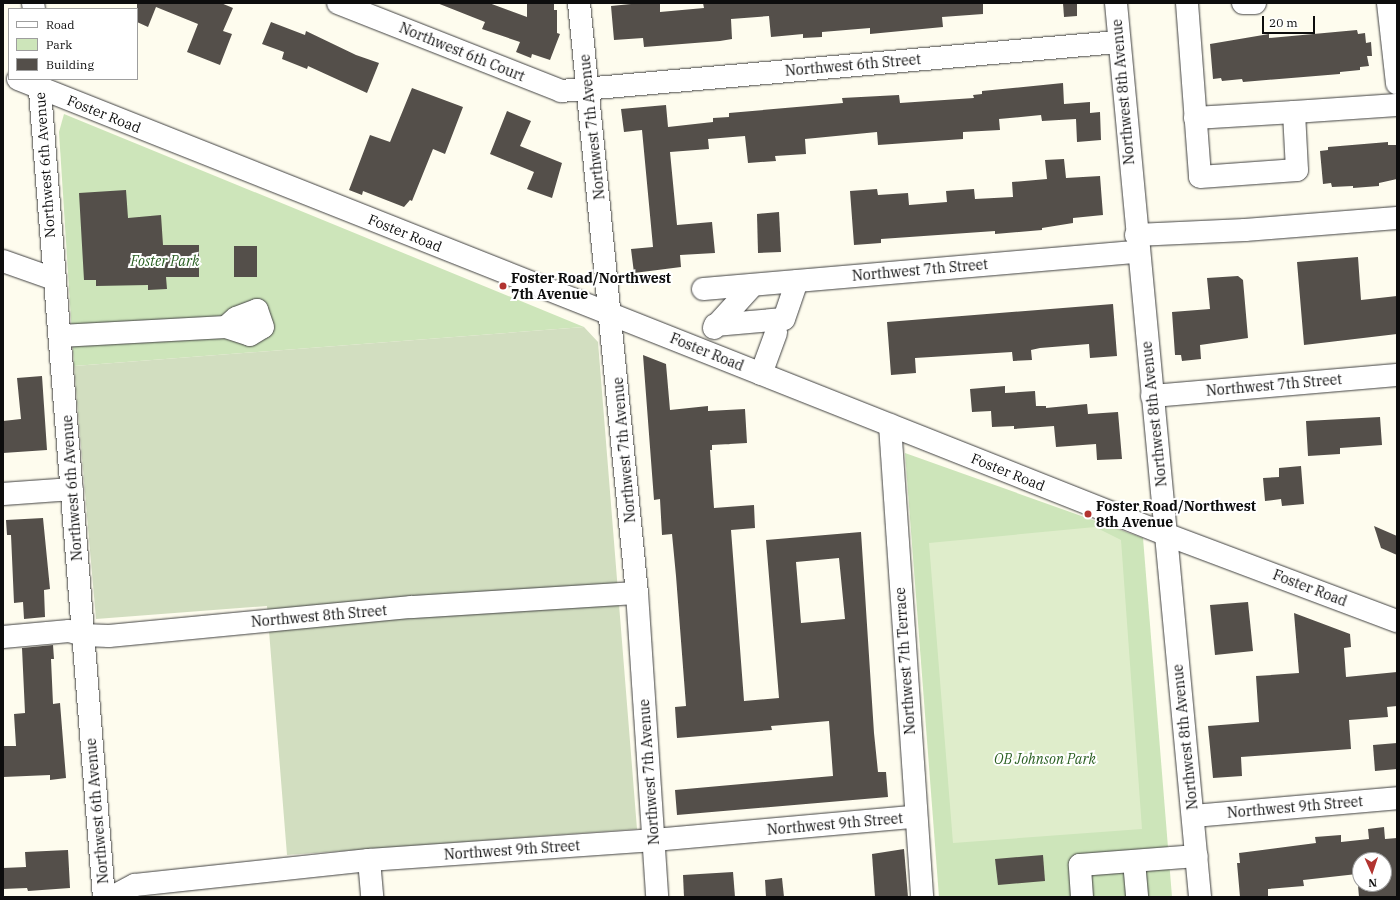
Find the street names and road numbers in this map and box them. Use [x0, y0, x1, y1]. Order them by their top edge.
street label: Northwest 8th Avenue [1108, 18, 1138, 166]
street label: Northwest 6th Court [397, 19, 527, 85]
street label: Northwest 6th Street [784, 51, 922, 79]
street label: Northwest 7th Avenue [576, 53, 608, 201]
street label: Northwest 6th Avenue [32, 91, 58, 239]
street label: Foster Road [65, 92, 143, 136]
street label: Foster Road [366, 211, 444, 255]
street label: Northwest 7th Street [851, 256, 989, 284]
street label: Foster Road [668, 330, 746, 374]
street label: Northwest 8th Avenue [1138, 340, 1170, 488]
street label: Northwest 7th Street [1205, 371, 1343, 399]
street label: Northwest 7th Avenue [609, 376, 639, 524]
street label: Northwest 6th Avenue [59, 414, 85, 562]
street label: Foster Road [969, 450, 1047, 494]
street label: Foster Road [1271, 566, 1349, 610]
street label: Northwest 7th Terrace [891, 587, 919, 735]
street label: Northwest 8th Street [250, 602, 388, 630]
street label: Northwest 8th Avenue [1169, 663, 1201, 811]
street label: Northwest 7th Avenue [636, 698, 662, 846]
street label: Northwest 6th Avenue [82, 737, 112, 885]
street label: Northwest 9th Street [1226, 793, 1364, 821]
street label: Northwest 9th Street [766, 810, 904, 838]
street label: Northwest 9th Street [443, 837, 581, 863]

